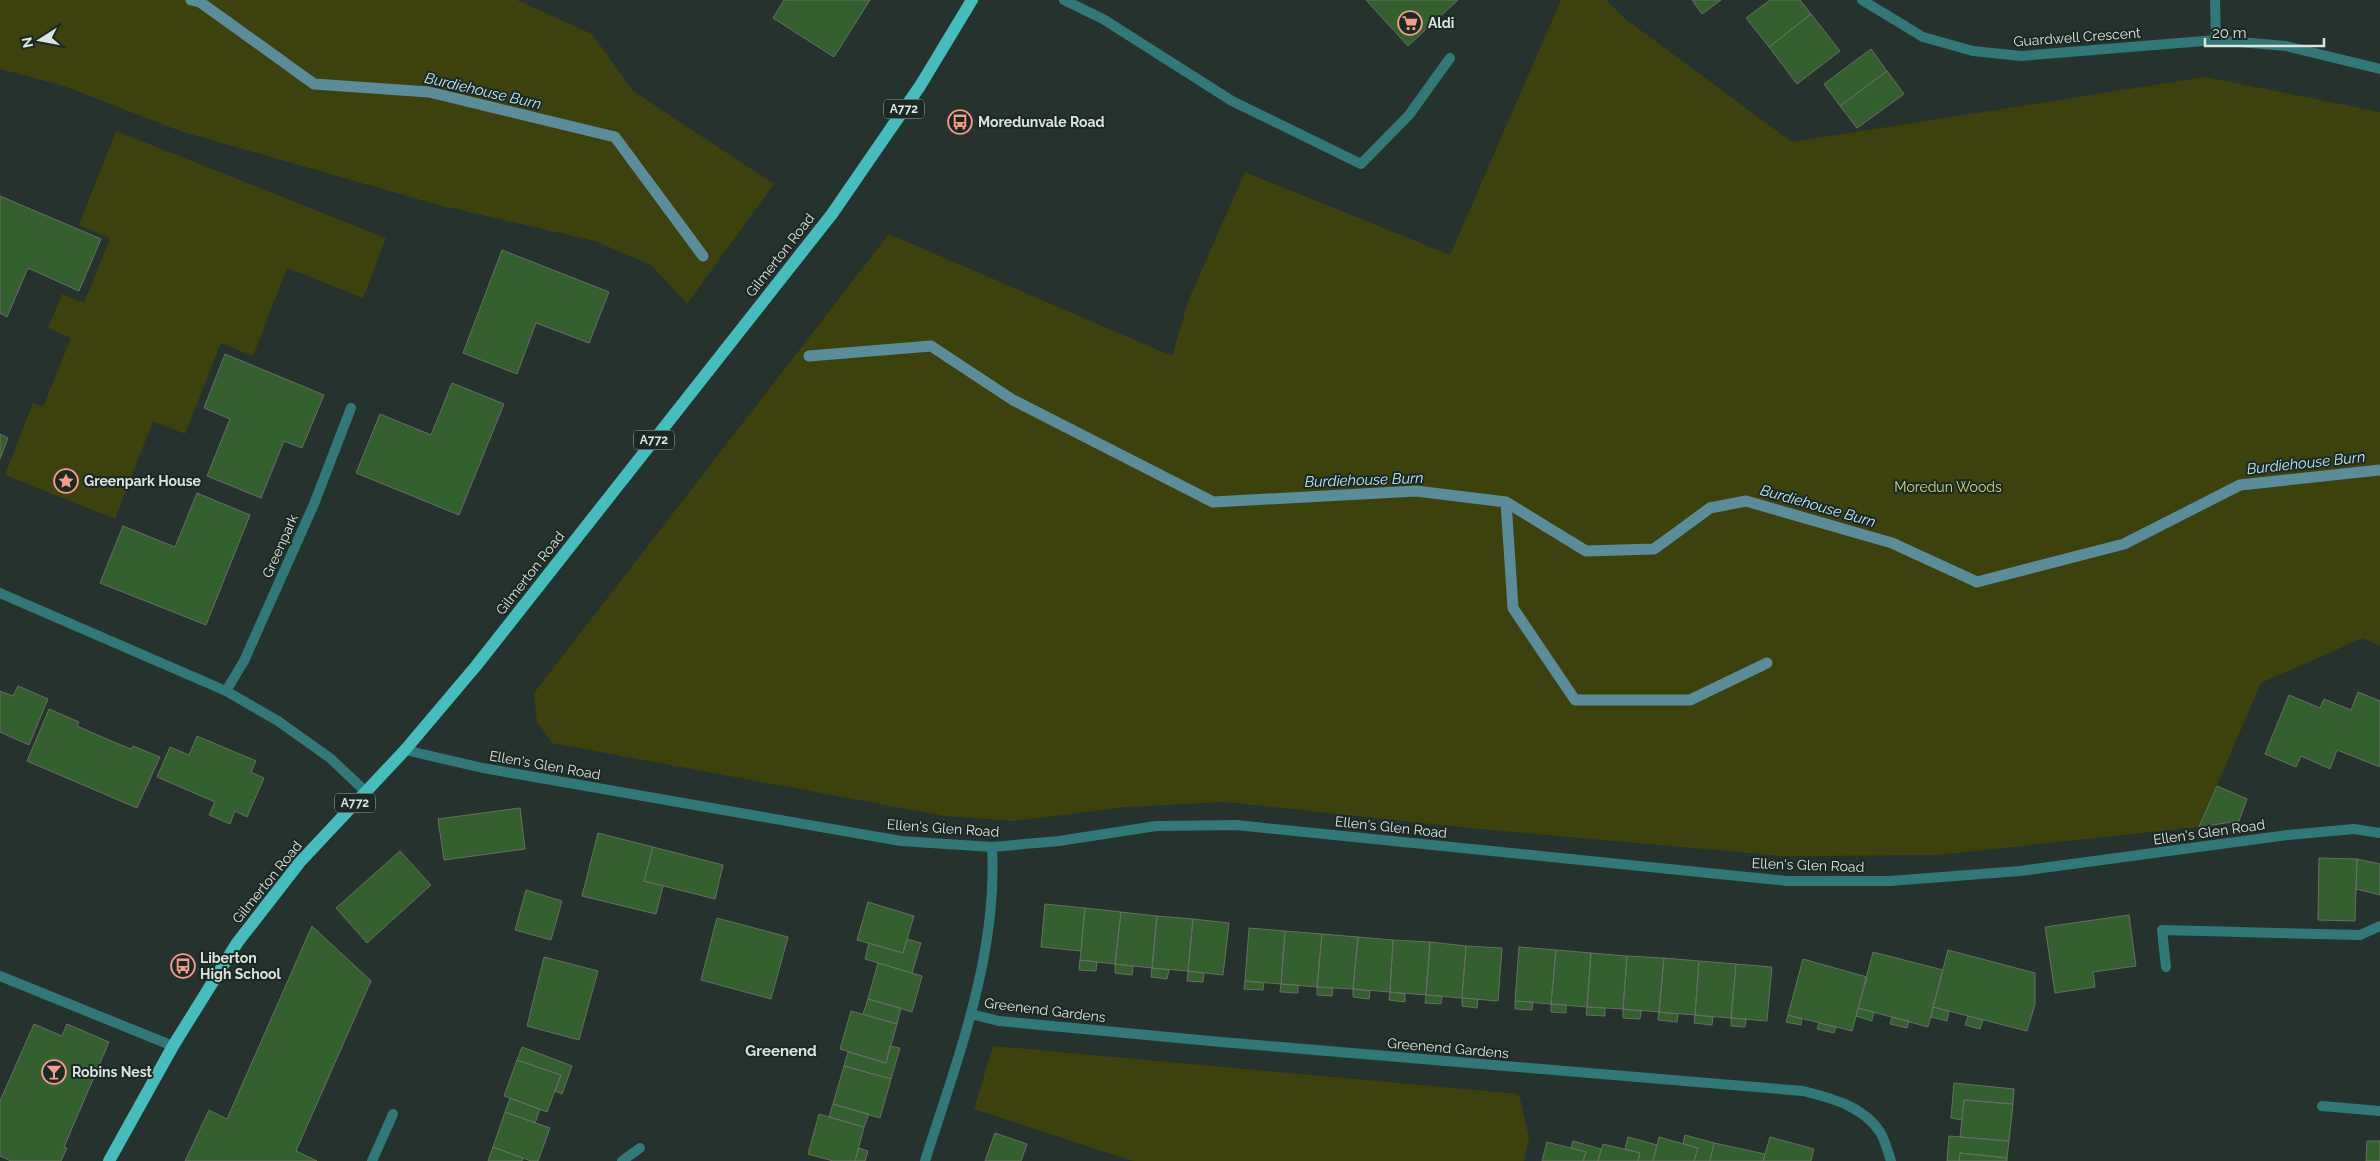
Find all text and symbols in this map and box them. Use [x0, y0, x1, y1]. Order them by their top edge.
supermarket icon: Aldi [1397, 10, 1423, 36]
north arrow [15, 15, 65, 65]
place label: Aldi [1428, 15, 1454, 31]
scale bar [2205, 15, 2324, 47]
text: 20 m [2212, 24, 2247, 42]
street label: Guardwell Crescent [2013, 25, 2141, 49]
text: N [18, 36, 36, 49]
water label: Burdiehouse Burn [423, 69, 543, 113]
road number: A772 [884, 100, 924, 118]
bus stop icon: Moredunvale Road [947, 109, 973, 135]
place label: Moredunvale Road [978, 114, 1105, 130]
street label: Gilmerton Road [743, 210, 817, 300]
road number: A772 [634, 430, 674, 450]
water label: Burdiehouse Burn [2246, 448, 2366, 478]
place icon: Greenpark House [53, 468, 79, 494]
water label: Burdiehouse Burn [1304, 469, 1424, 491]
place label: Greenpark House [84, 473, 202, 489]
park label: Moredun Woods [1894, 479, 2002, 495]
water label: Burdiehouse Burn [1758, 481, 1878, 531]
street label: Greenpark [259, 511, 301, 580]
street label: Gilmerton Road [493, 528, 567, 618]
street label: Ellen's Glen Road [488, 747, 602, 783]
road number: A772 [335, 794, 375, 812]
street label: Ellen's Glen Road [1334, 813, 1448, 841]
street label: Ellen's Glen Road [886, 816, 1000, 840]
street label: Ellen's Glen Road [2152, 816, 2266, 848]
street label: Gilmerton Road [229, 838, 305, 926]
street label: Ellen's Glen Road [1751, 855, 1865, 875]
place label: Liberton High School [200, 950, 282, 982]
bus stop icon: Liberton High School [170, 953, 196, 979]
street label: Greenend Gardens [983, 995, 1107, 1025]
street label: Greenend Gardens [1386, 1035, 1510, 1061]
district label: Greenend [745, 1042, 817, 1060]
bar icon: Robins Nest [41, 1059, 67, 1085]
place label: Robins Nest [72, 1064, 153, 1080]

